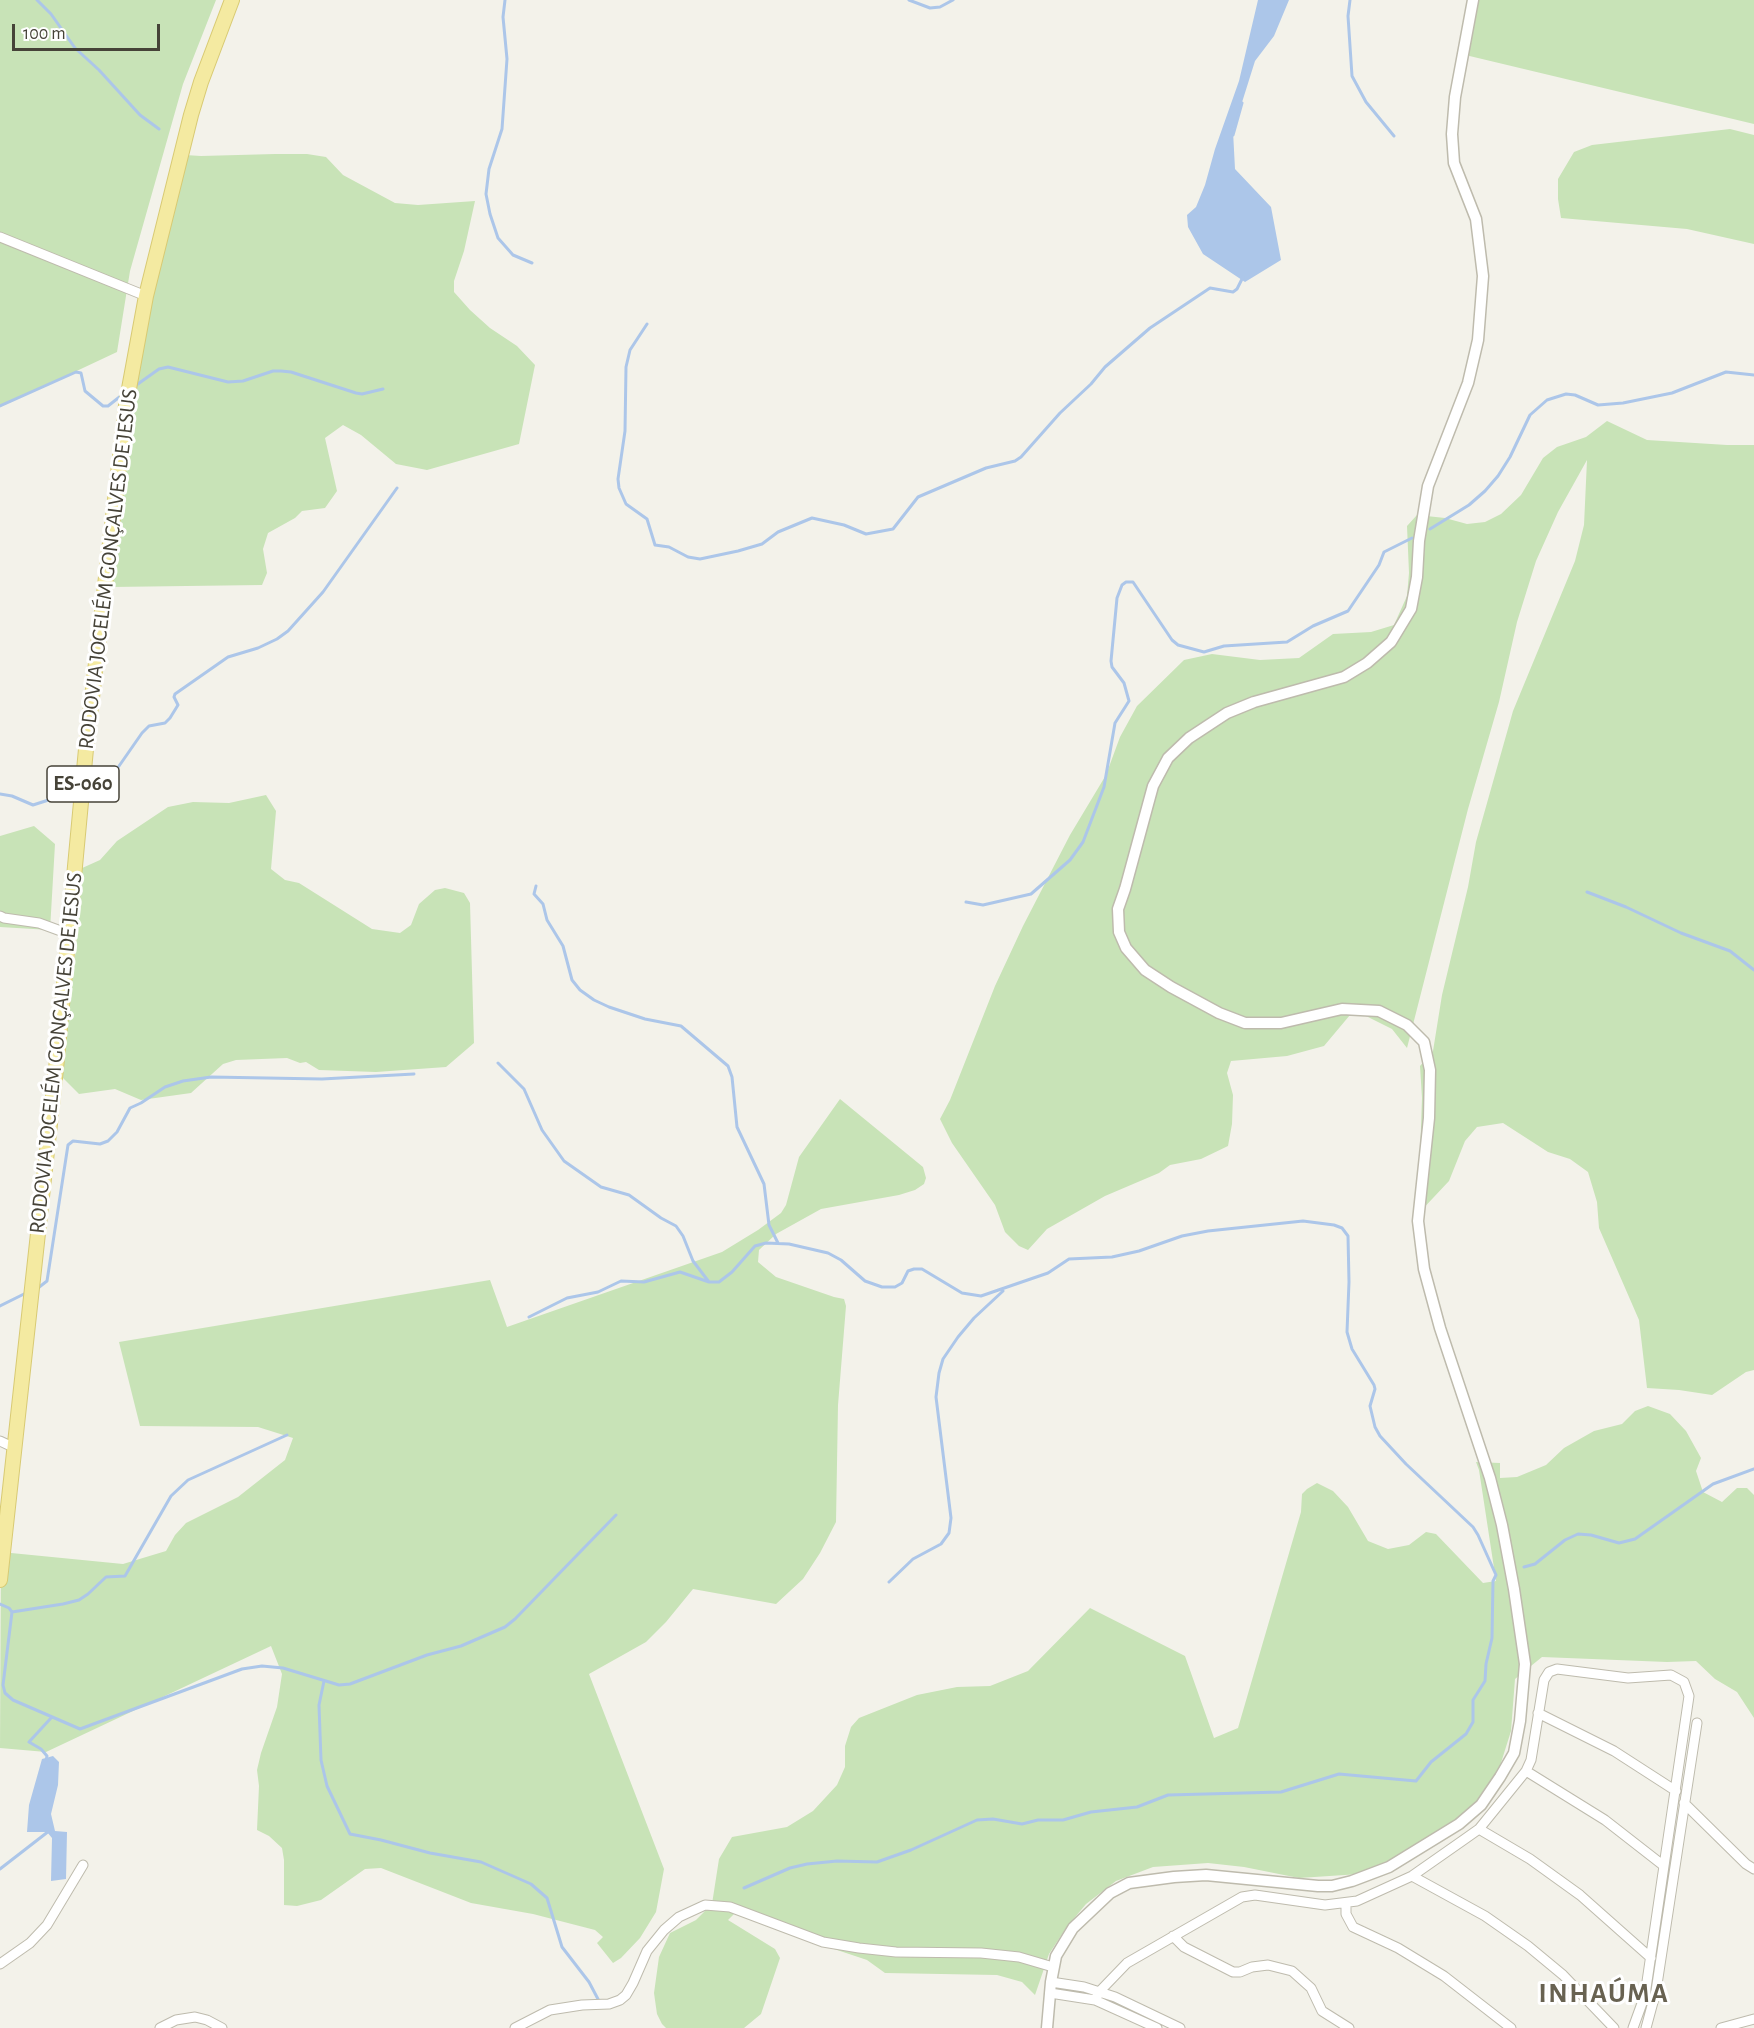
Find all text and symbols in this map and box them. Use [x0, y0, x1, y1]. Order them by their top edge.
scale bar [15, 12, 164, 50]
text: 100 m [23, 25, 66, 43]
street label: RODOVIA JOCELÉM GONÇALVES DE JESUS [73, 387, 143, 751]
road number: ES-060 [47, 766, 119, 802]
street label: RODOVIA JOCELÉM GONÇALVES DE JESUS [24, 871, 88, 1235]
district label: INHAÚMA [1539, 1977, 1669, 2011]

